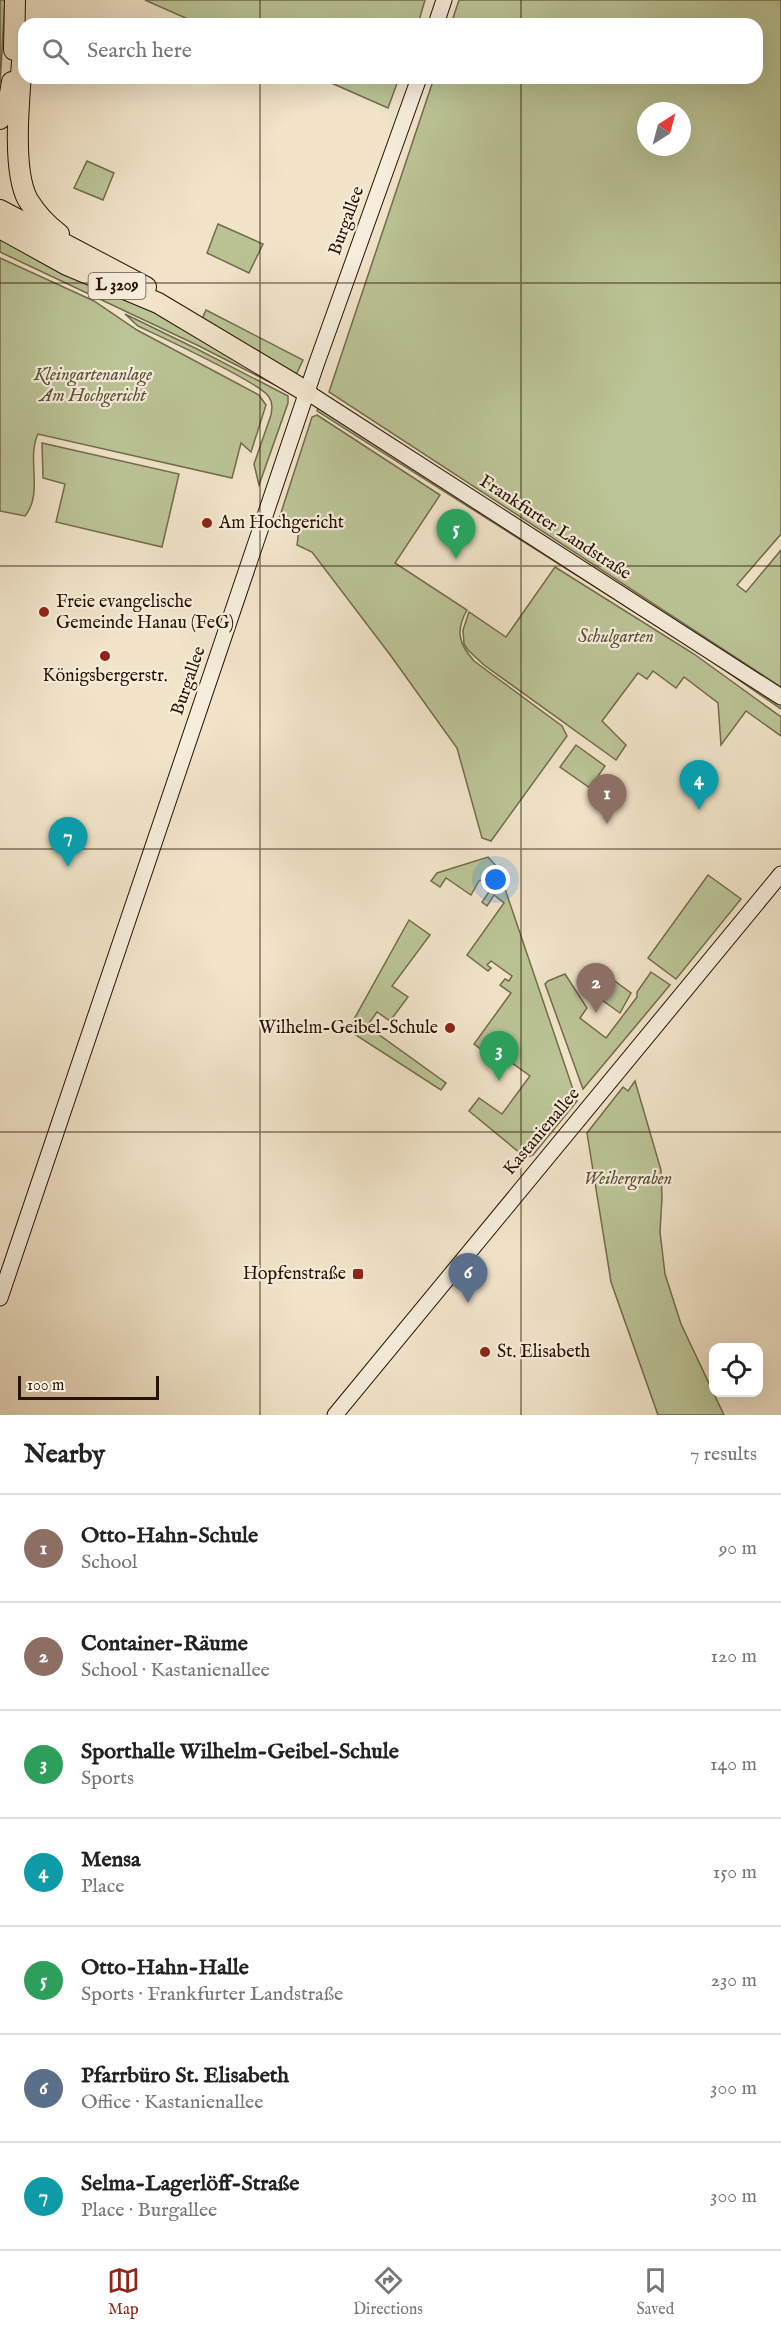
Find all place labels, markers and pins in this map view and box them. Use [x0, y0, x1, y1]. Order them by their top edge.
pin: 5 [436, 510, 476, 559]
place label: Am Hochgericht [218, 512, 344, 535]
marker: Am Hochgericht [200, 516, 214, 530]
place label: Freie evangelische Gemeinde Hanau (FeG) [56, 591, 234, 635]
marker: Freie evangelische Gemeinde Hanau (FeG) [37, 605, 51, 619]
marker: Königsbergerstr. [98, 649, 112, 663]
place label: Königsbergerstr. [43, 665, 168, 688]
pin: 4 [680, 760, 718, 810]
pin: 1 [588, 774, 626, 824]
pin: 7 [48, 818, 88, 867]
pin: 2 [576, 964, 616, 1013]
place label: Wilhelm-Geibel-Schule [259, 1017, 438, 1040]
marker: Wilhelm-Geibel-Schule [443, 1021, 457, 1035]
pin: 3 [480, 1032, 518, 1081]
pin: 6 [448, 1254, 488, 1303]
place label: Hopfenstraße [243, 1263, 346, 1286]
marker: Hopfenstraße [351, 1267, 365, 1281]
place label: St. Elisabeth [497, 1341, 591, 1364]
marker: St. Elisabeth [478, 1345, 492, 1359]

